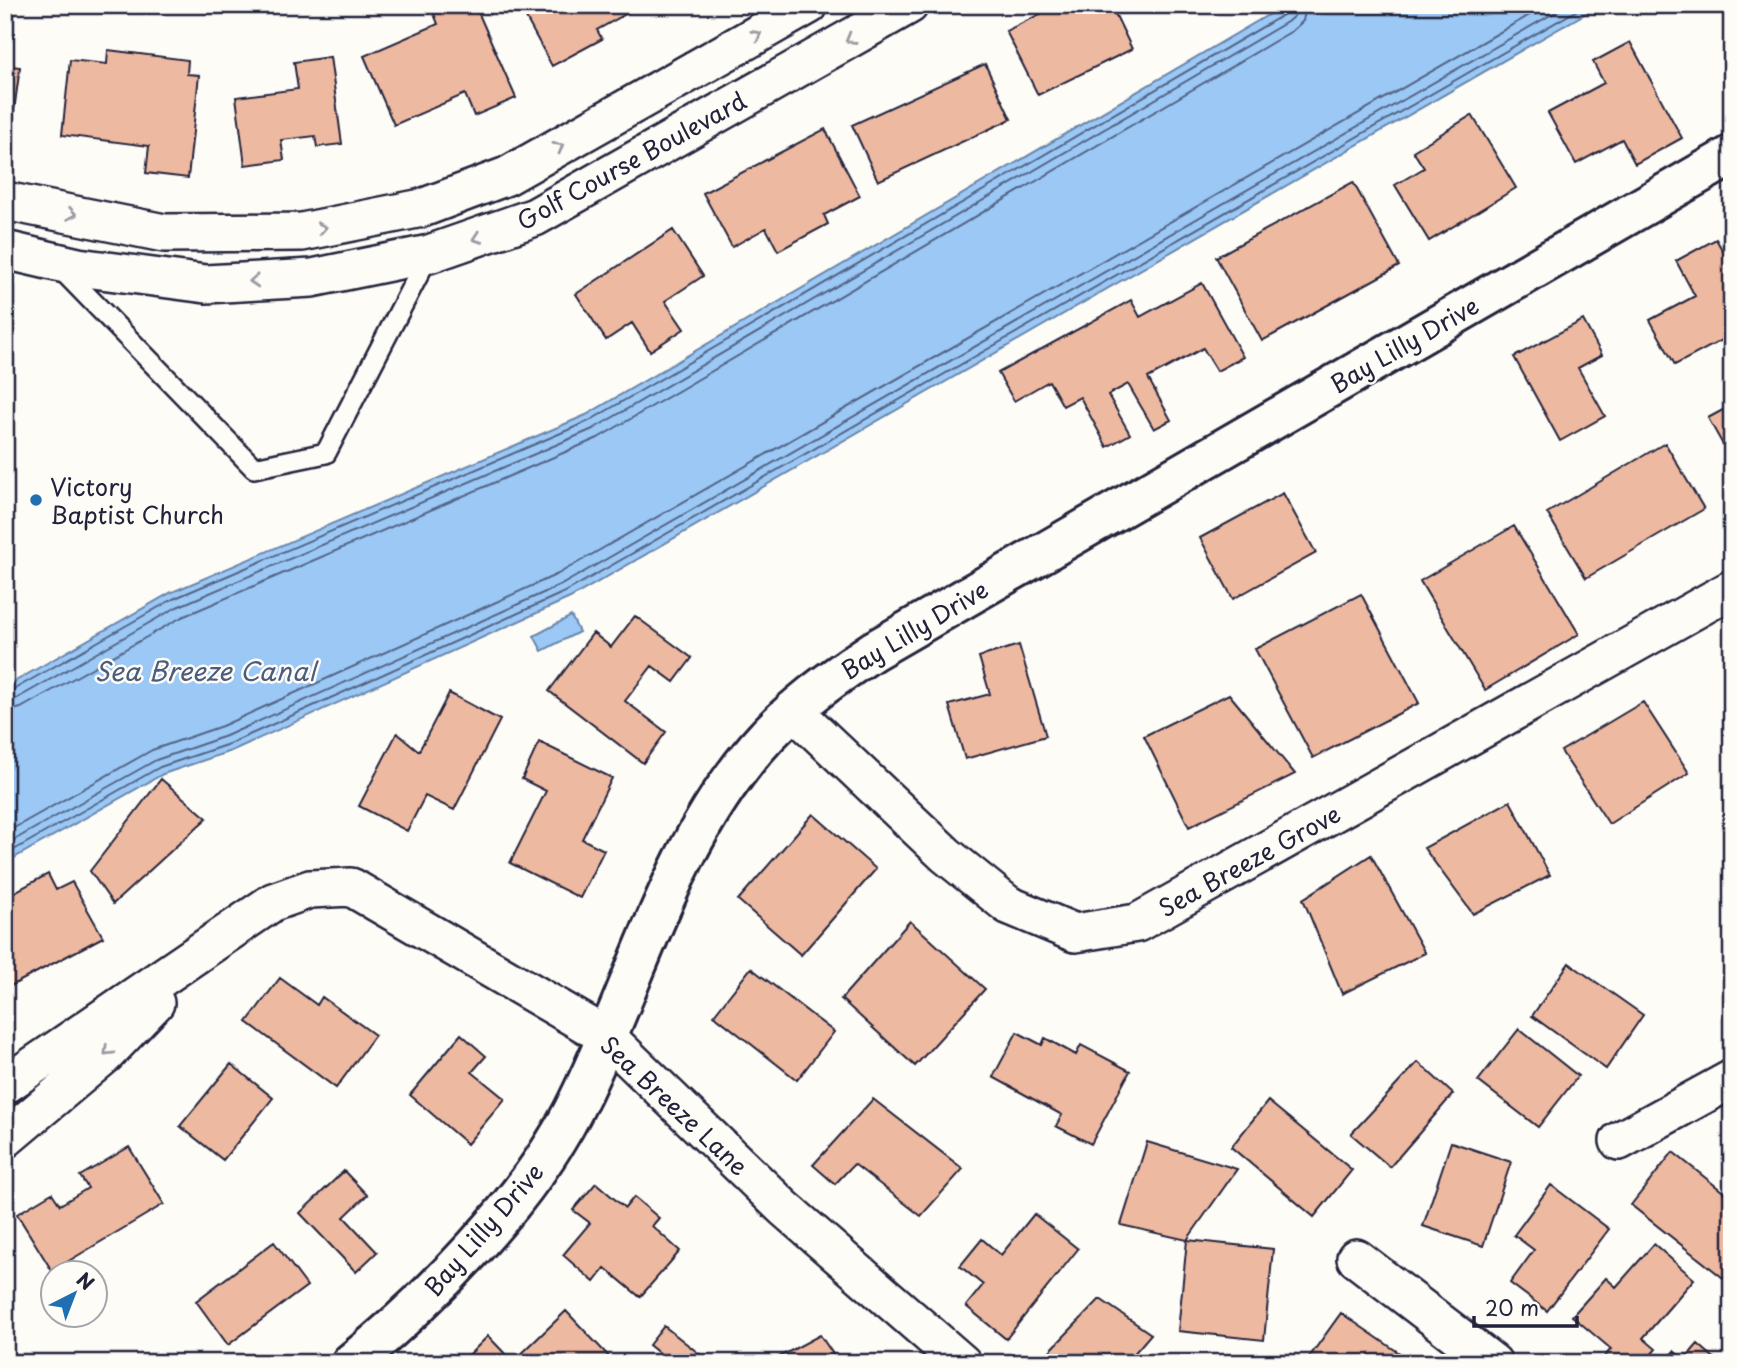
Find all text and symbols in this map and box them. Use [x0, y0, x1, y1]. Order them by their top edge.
one-way arrow [749, 30, 762, 43]
one-way arrow [844, 31, 857, 44]
street label: Golf Course Boulevard [510, 82, 753, 238]
one-way arrow [551, 142, 564, 155]
one-way arrow [66, 206, 78, 221]
one-way arrow [316, 221, 328, 236]
one-way arrow [471, 230, 483, 245]
one-way arrow [248, 273, 259, 288]
street label: Bay Lilly Drive [1323, 287, 1485, 401]
place label: Victory Baptist Church [50, 468, 224, 532]
marker: Victory Baptist Church [28, 492, 44, 508]
street label: Bay Lilly Drive [833, 571, 995, 687]
water label: Sea Breeze Canal [94, 651, 319, 690]
street label: Sea Breeze Grove [1151, 795, 1347, 925]
street label: Sea Breeze Lane [593, 1027, 757, 1183]
one-way arrow [104, 1042, 117, 1055]
street label: Bay Lilly Drive [415, 1154, 551, 1304]
north arrow [38, 1260, 108, 1330]
text: N [71, 1265, 101, 1296]
scale bar [1474, 1284, 1578, 1328]
text: 20 m [1485, 1291, 1539, 1323]

